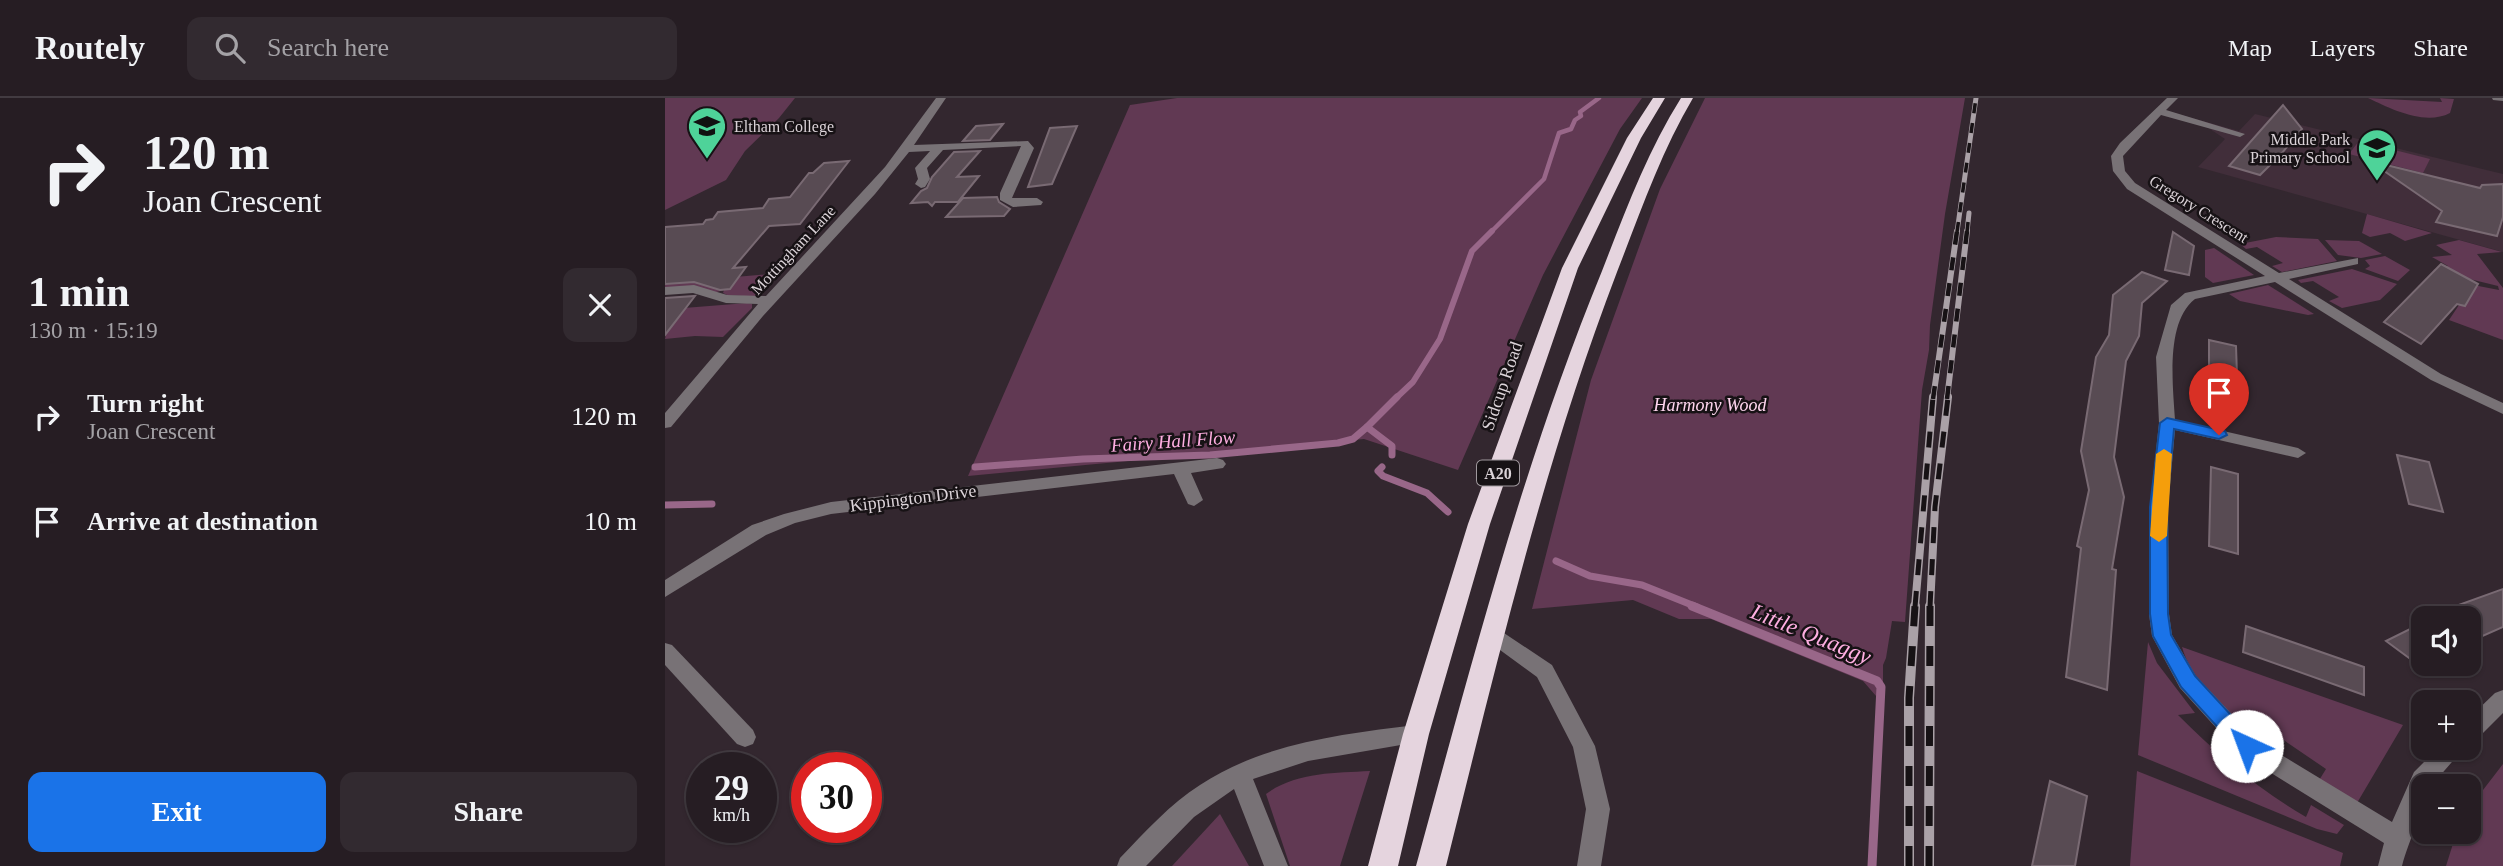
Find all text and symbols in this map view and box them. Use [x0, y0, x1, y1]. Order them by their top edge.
search box [187, 17, 677, 80]
icon: search [211, 29, 249, 67]
text: Routely [35, 30, 145, 66]
text: Search here [267, 33, 389, 62]
text: Map [2228, 35, 2272, 61]
text: Layers [2310, 35, 2375, 61]
text: Share [2413, 35, 2468, 61]
school or university icon: Eltham College [686, 105, 728, 160]
place label: Eltham College [734, 118, 834, 136]
text: 120 m [143, 125, 270, 180]
icon: right [28, 126, 119, 217]
school or university icon: Middle Park Primary School [2356, 127, 2398, 182]
place label: Middle Park Primary School [2250, 131, 2351, 167]
street label: Gregory Crescent [2146, 172, 2252, 247]
text: Joan Crescent [143, 183, 322, 219]
street label: Mottingham Lane [748, 202, 839, 299]
button: close [563, 268, 637, 342]
text: 1 min [28, 269, 130, 315]
text: 130 m · 15:19 [28, 318, 158, 343]
street label: Sidcup Road [1477, 339, 1527, 433]
pin [2189, 363, 2249, 435]
icon: arrive [2200, 374, 2238, 412]
text: Turn right [87, 389, 204, 418]
park label: Harmony Wood [1653, 395, 1767, 415]
icon: right [28, 398, 66, 436]
text: 120 m [571, 402, 637, 431]
text: Joan Crescent [87, 419, 215, 444]
water label: Fairy Hall Flow [1109, 426, 1236, 456]
road number: A20 [1477, 460, 1519, 486]
street label: Kippington Drive [849, 480, 977, 516]
icon: arrive [28, 503, 66, 541]
text: Arrive at destination [87, 507, 318, 536]
text: 10 m [584, 507, 637, 536]
water label: Little Quaggy [1746, 598, 1875, 670]
map controls [2411, 606, 2481, 844]
button: sound [2411, 606, 2481, 676]
button: + [2411, 690, 2481, 760]
position arrow [2210, 709, 2284, 783]
speed limit sign: 30 [791, 752, 882, 843]
text: 29 [714, 769, 749, 808]
button: Exit [28, 772, 326, 852]
button: Share [340, 772, 637, 852]
button: − [2411, 774, 2481, 844]
text: km/h [713, 805, 750, 825]

